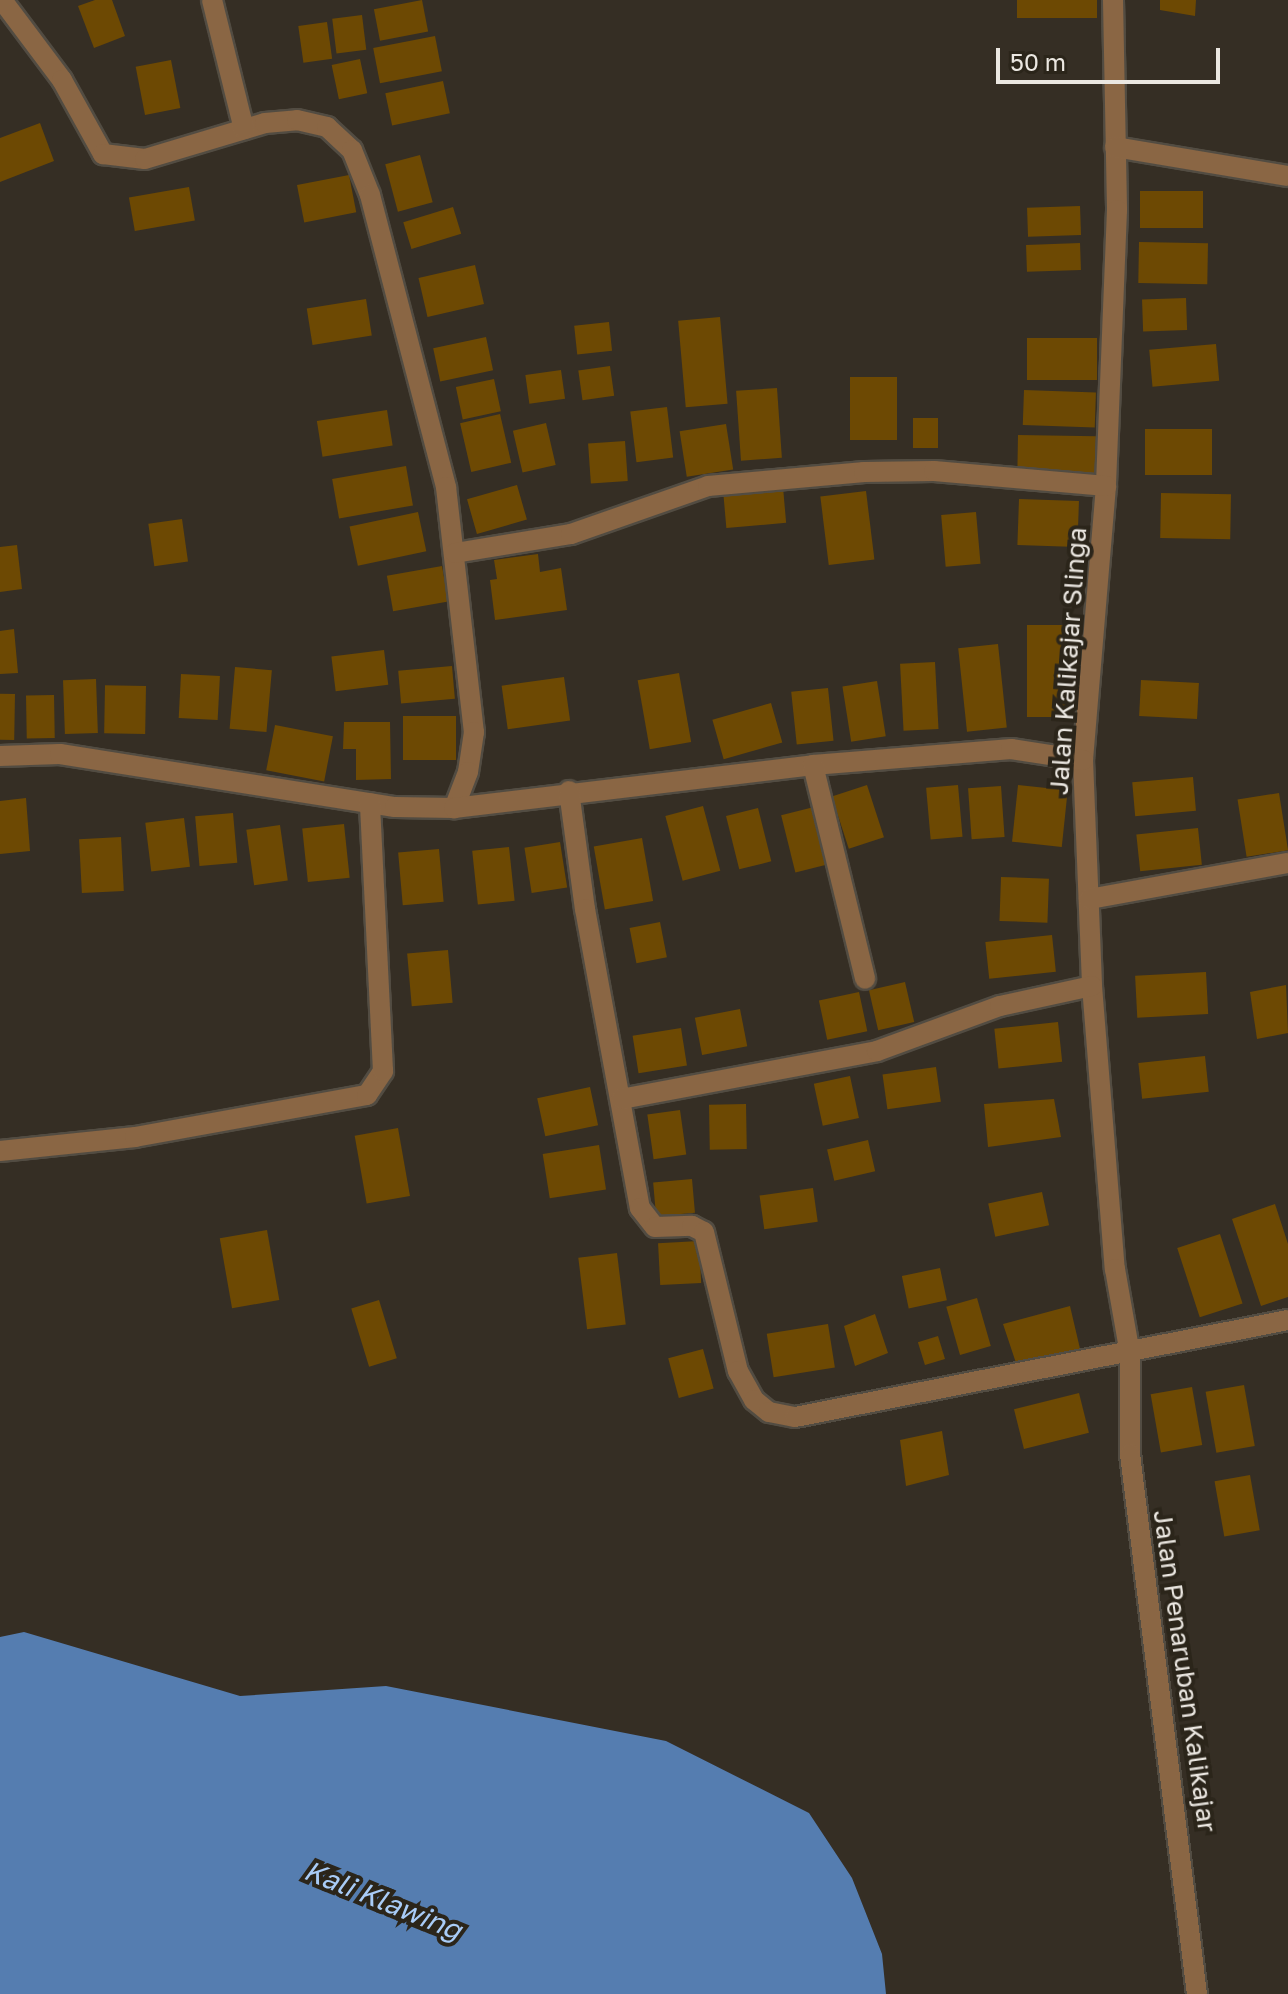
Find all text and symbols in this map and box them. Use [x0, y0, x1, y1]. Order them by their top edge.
scale bar [1000, 32, 1224, 82]
text: 50 m [1010, 47, 1066, 76]
street label: Jalan Kalikajar Slinga [1043, 526, 1093, 796]
street label: Jalan Penaruban Kalikajar [1147, 1508, 1223, 1834]
water label: Kali Klawing [300, 1853, 466, 1947]

